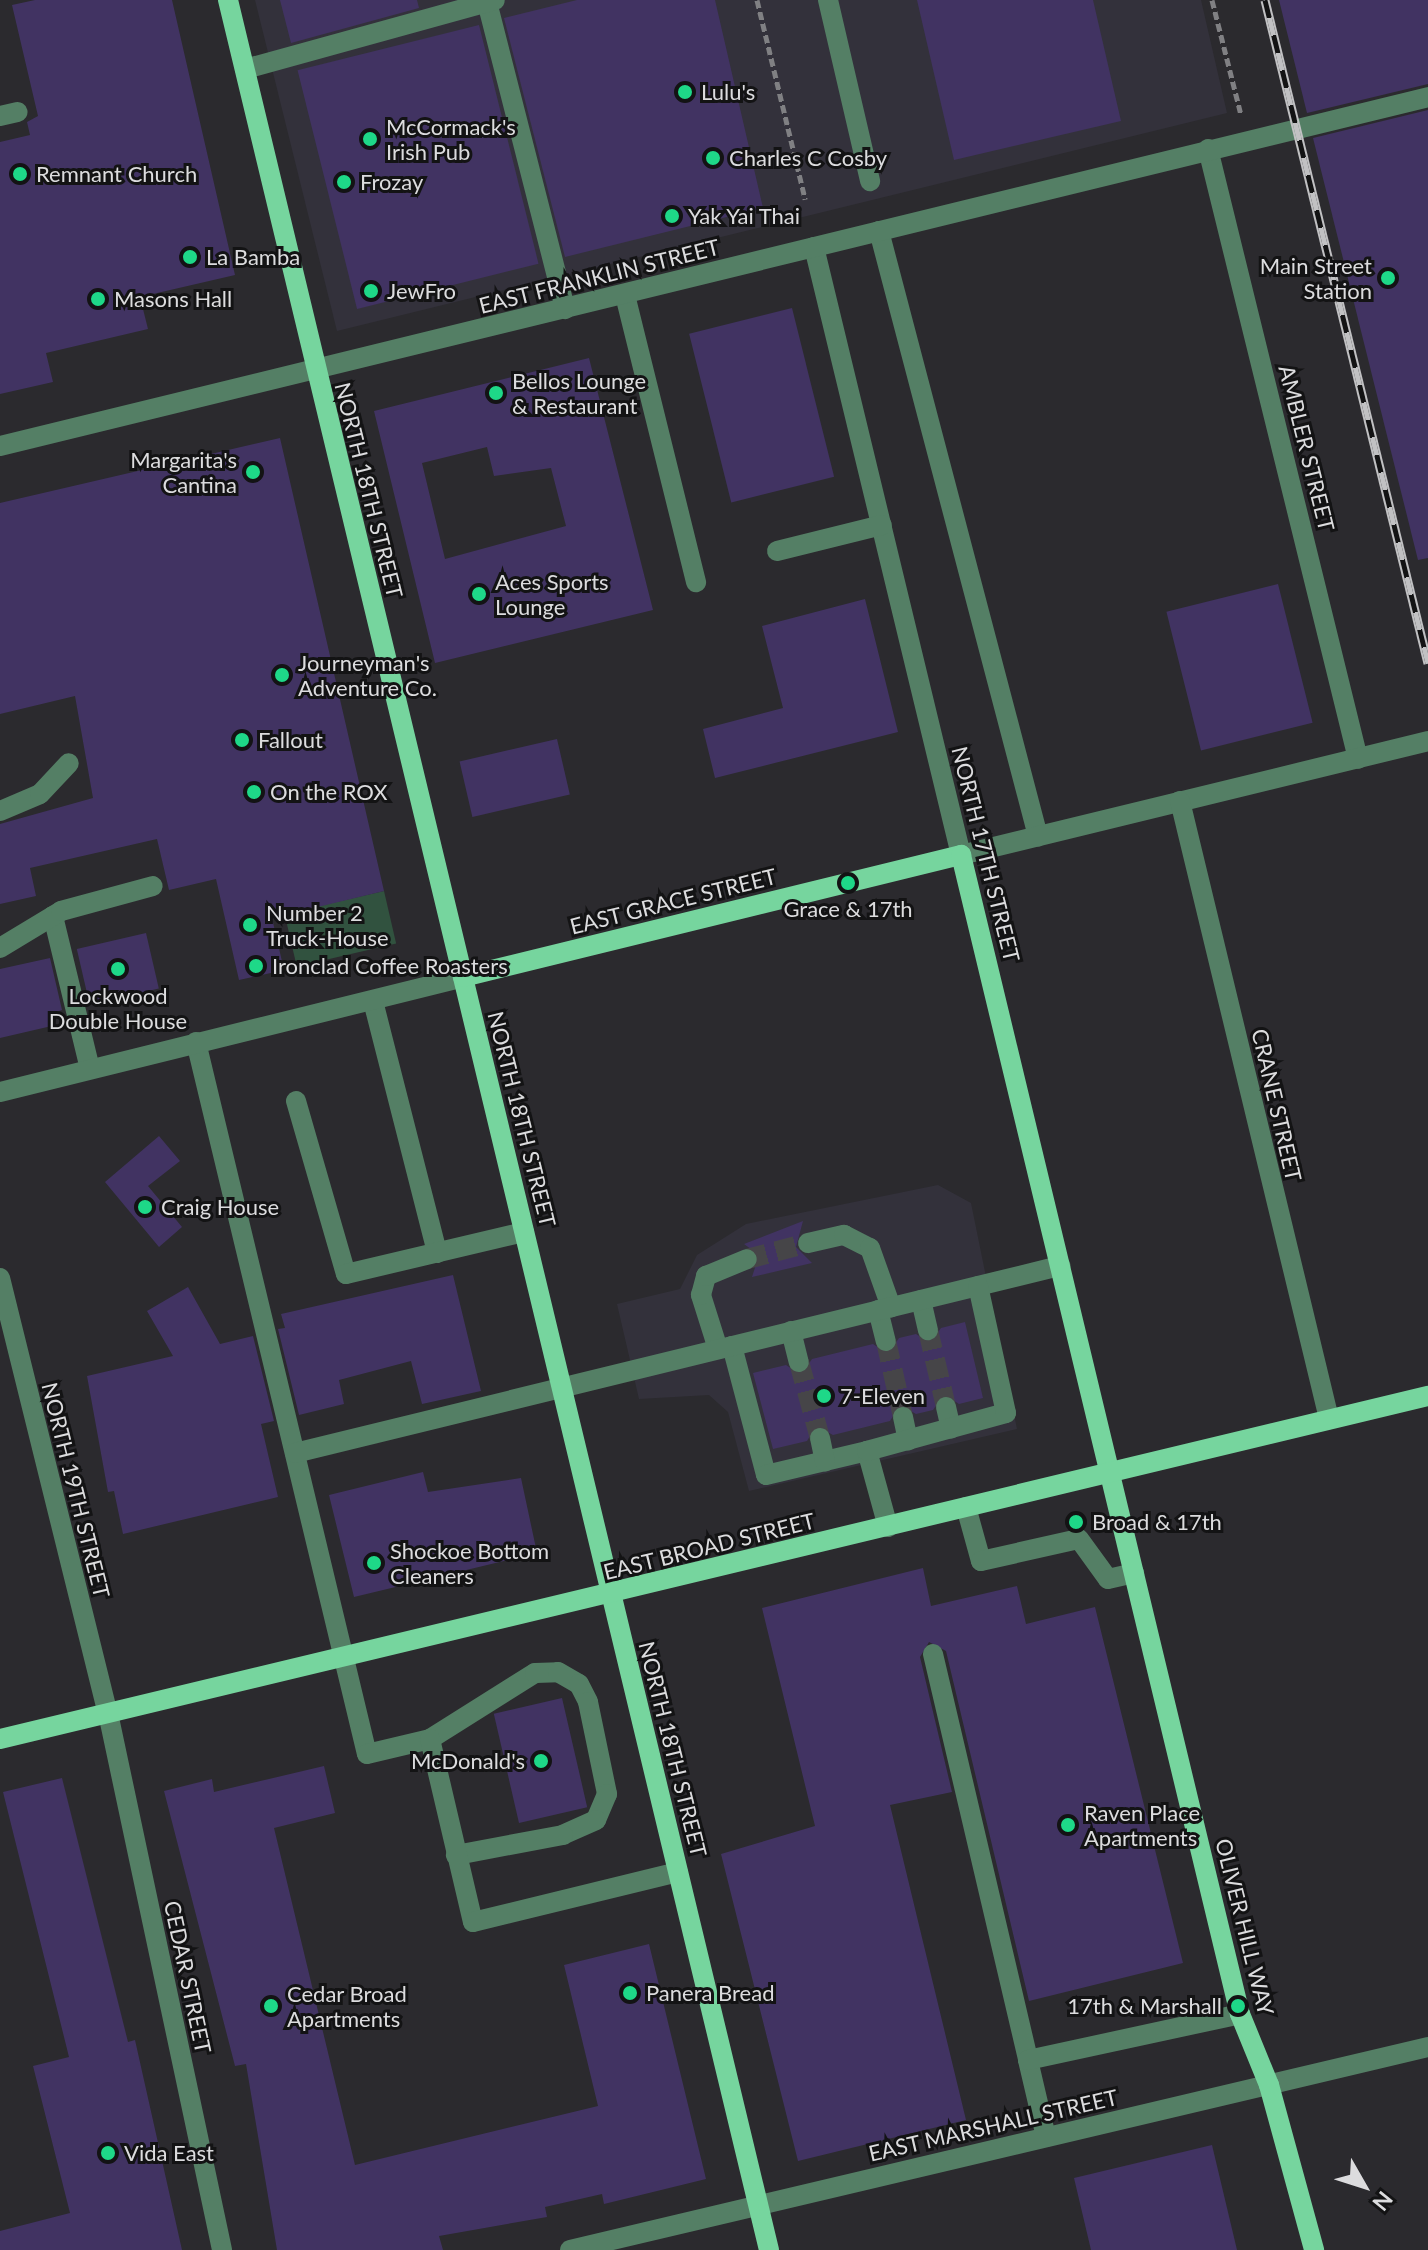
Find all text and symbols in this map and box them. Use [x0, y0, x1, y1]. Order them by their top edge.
place label: Lulu's [701, 79, 755, 105]
marker: Lulu's [676, 83, 694, 101]
place label: McCormack's Irish Pub [386, 113, 516, 164]
marker: McCormack's Irish Pub [361, 130, 379, 148]
place label: Charles C Cosby [729, 145, 887, 171]
marker: Charles C Cosby [704, 149, 722, 167]
place label: Remnant Church [36, 161, 197, 187]
marker: Remnant Church [11, 165, 29, 183]
place label: Frozay [360, 169, 423, 195]
marker: Frozay [335, 173, 353, 191]
place label: Yak Yai Thai [688, 203, 801, 229]
marker: Yak Yai Thai [663, 207, 681, 225]
street label: EAST FRANKLIN STREET [476, 233, 722, 319]
place label: La Bamba [206, 244, 300, 270]
marker: La Bamba [181, 248, 199, 266]
place label: Main Street Station [1260, 252, 1372, 304]
marker: Main Street Station [1379, 269, 1397, 287]
place label: JewFro [387, 278, 456, 304]
marker: JewFro [362, 282, 380, 300]
place label: Masons Hall [114, 286, 232, 312]
marker: Masons Hall [89, 290, 107, 308]
street label: AMBLER STREET [1274, 362, 1340, 534]
place label: Bellos Lounge & Restaurant [512, 367, 646, 418]
street label: NORTH 18TH STREET [329, 380, 409, 600]
marker: Bellos Lounge & Restaurant [487, 384, 505, 402]
place label: Margarita's Cantina [130, 446, 237, 498]
marker: Margarita's Cantina [244, 463, 262, 481]
place label: Aces Sports Lounge [495, 568, 609, 620]
marker: Aces Sports Lounge [470, 585, 488, 603]
place label: Journeyman's Adventure Co. [298, 649, 437, 700]
marker: Journeyman's Adventure Co. [273, 666, 291, 684]
place label: Fallout [258, 727, 323, 753]
marker: Fallout [233, 731, 251, 749]
street label: NORTH 17TH STREET [946, 744, 1026, 964]
place label: On the ROX [270, 779, 388, 805]
marker: On the ROX [245, 783, 263, 801]
street label: EAST GRACE STREET [567, 862, 779, 940]
marker: Grace & 17th [839, 874, 857, 892]
place label: Grace & 17th [783, 896, 913, 922]
place label: Number 2 Truck-House [266, 899, 389, 950]
marker: Number 2 Truck-House [241, 916, 259, 934]
place label: Ironclad Coffee Roasters [272, 953, 508, 979]
marker: Ironclad Coffee Roasters [247, 957, 265, 975]
marker: Lockwood Double House [109, 960, 127, 978]
place label: Lockwood Double House [49, 982, 187, 1034]
street label: NORTH 18TH STREET [482, 1009, 562, 1229]
street label: CRANE STREET [1247, 1026, 1307, 1184]
place label: Craig House [161, 1194, 279, 1220]
marker: Craig House [136, 1198, 154, 1216]
street label: NORTH 19TH STREET [36, 1380, 116, 1600]
place label: 7-Eleven [840, 1383, 925, 1409]
marker: 7-Eleven [815, 1387, 833, 1405]
street label: EAST BROAD STREET [600, 1507, 818, 1585]
place label: Broad & 17th [1092, 1509, 1222, 1535]
marker: Broad & 17th [1067, 1513, 1085, 1531]
place label: Shockoe Bottom Cleaners [390, 1537, 549, 1588]
marker: Shockoe Bottom Cleaners [365, 1554, 383, 1572]
street label: NORTH 18TH STREET [633, 1639, 713, 1859]
place label: McDonald's [411, 1748, 525, 1774]
marker: McDonald's [532, 1752, 550, 1770]
place label: Raven Place Apartments [1084, 1799, 1200, 1850]
marker: Raven Place Apartments [1059, 1816, 1077, 1834]
street label: OLIVER HILL WAY [1210, 1835, 1280, 2019]
street label: CEDAR STREET [159, 1898, 217, 2056]
place label: Cedar Broad Apartments [287, 1980, 407, 2032]
place label: Panera Bread [646, 1980, 774, 2006]
marker: Panera Bread [621, 1984, 639, 2002]
place label: 17th & Marshall [1067, 1993, 1222, 2019]
marker: Cedar Broad Apartments [262, 1997, 280, 2015]
marker: 17th & Marshall [1229, 1997, 1247, 2015]
street label: EAST MARSHALL STREET [865, 2083, 1121, 2167]
place label: Vida East [124, 2140, 214, 2166]
marker: Vida East [99, 2144, 117, 2162]
north arrow [1324, 2146, 1404, 2226]
text: N [1367, 2186, 1399, 2216]

